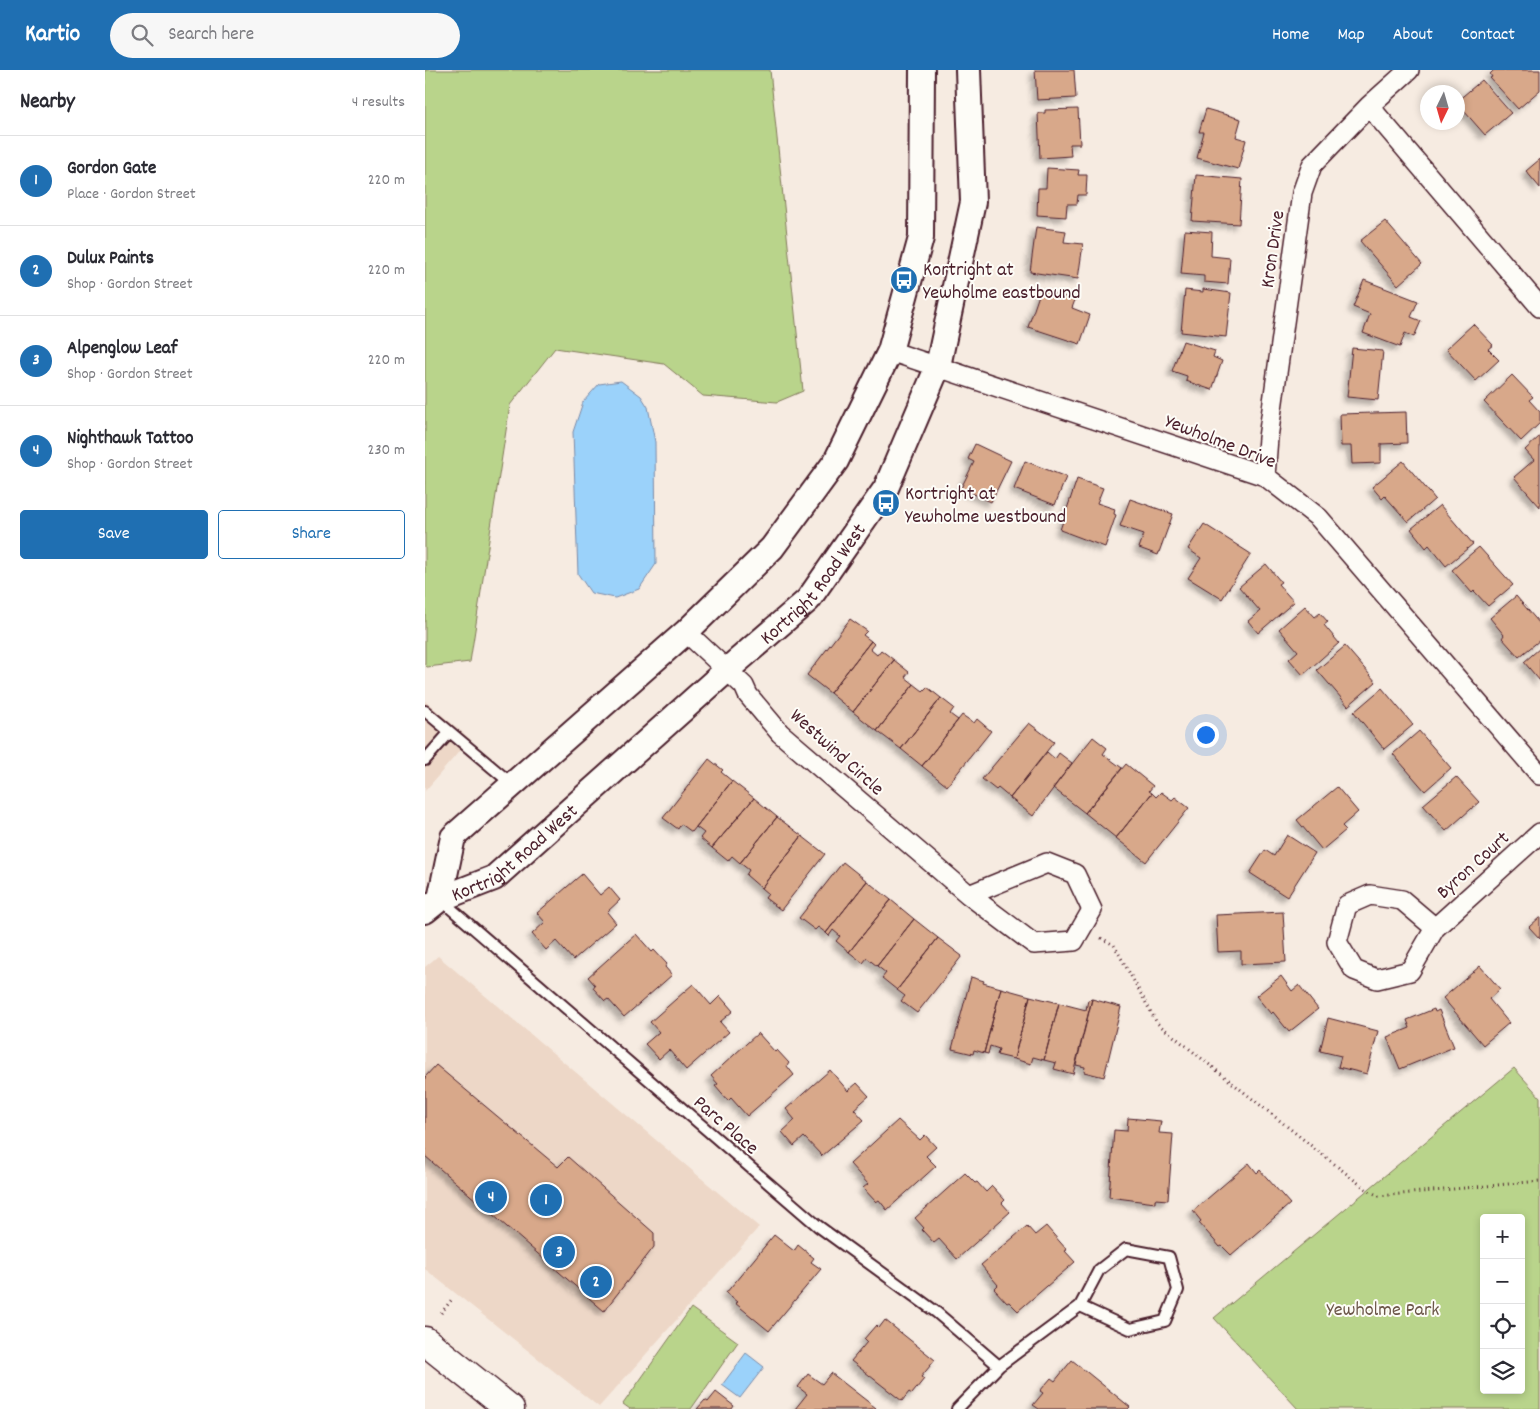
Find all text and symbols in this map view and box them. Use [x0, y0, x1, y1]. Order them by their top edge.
search box [110, 13, 460, 58]
text: Kartio [25, 18, 80, 52]
icon: search [128, 21, 156, 49]
text: Search here [168, 22, 254, 49]
text: Home [1272, 23, 1309, 48]
text: Map [1337, 23, 1365, 48]
text: About [1393, 23, 1433, 48]
text: Contact [1461, 23, 1515, 48]
north arrow [1420, 85, 1465, 130]
text: Nearby [20, 88, 75, 118]
text: 4 results [352, 91, 405, 114]
text: Gordon Gate [67, 156, 156, 183]
text: 1 [34, 169, 38, 192]
text: 220 m [368, 169, 405, 192]
text: Place · Gordon Street [67, 183, 196, 206]
street label: Kron Drive [1255, 209, 1293, 290]
text: Dulux Paints [67, 246, 154, 273]
place label: Kortright at Yewholme eastbound [923, 257, 1081, 308]
text: 2 [33, 259, 40, 282]
text: 220 m [368, 259, 405, 282]
bus stop icon: Kortright at Yewholme eastbound [889, 265, 919, 295]
text: Shop · Gordon Street [67, 273, 193, 296]
text: Alpenglow Leaf [67, 336, 177, 363]
text: 3 [32, 349, 40, 372]
text: 220 m [368, 349, 405, 372]
text: Shop · Gordon Street [67, 363, 193, 386]
street label: Yewholme Drive [1160, 409, 1280, 477]
text: Nighthawk Tattoo [67, 426, 193, 453]
text: 4 [33, 439, 39, 462]
text: 230 m [368, 439, 405, 462]
text: Shop · Gordon Street [67, 453, 193, 476]
place label: Kortright at Yewholme westbound [905, 481, 1066, 532]
bus stop icon: Kortright at Yewholme westbound [871, 488, 901, 518]
button: Save [20, 510, 208, 559]
button: Share [218, 510, 405, 559]
street label: Kortright Road West [755, 519, 874, 652]
street label: Westwind Circle [783, 703, 889, 803]
your location [1193, 722, 1219, 748]
street label: Kortright Road West [448, 799, 585, 910]
street label: Byron Court [1431, 826, 1517, 907]
street label: Parc Place [686, 1090, 764, 1163]
pin: 4 [475, 1178, 507, 1216]
pin: 1 [530, 1181, 562, 1219]
map controls [1480, 1214, 1525, 1394]
button: + [1480, 1214, 1525, 1259]
pin: 3 [543, 1233, 575, 1271]
button: − [1480, 1259, 1525, 1304]
pin: 2 [580, 1263, 612, 1301]
park label: Yewholme Park [1326, 1297, 1440, 1325]
button: locate [1480, 1304, 1525, 1349]
button: layers [1480, 1349, 1525, 1394]

